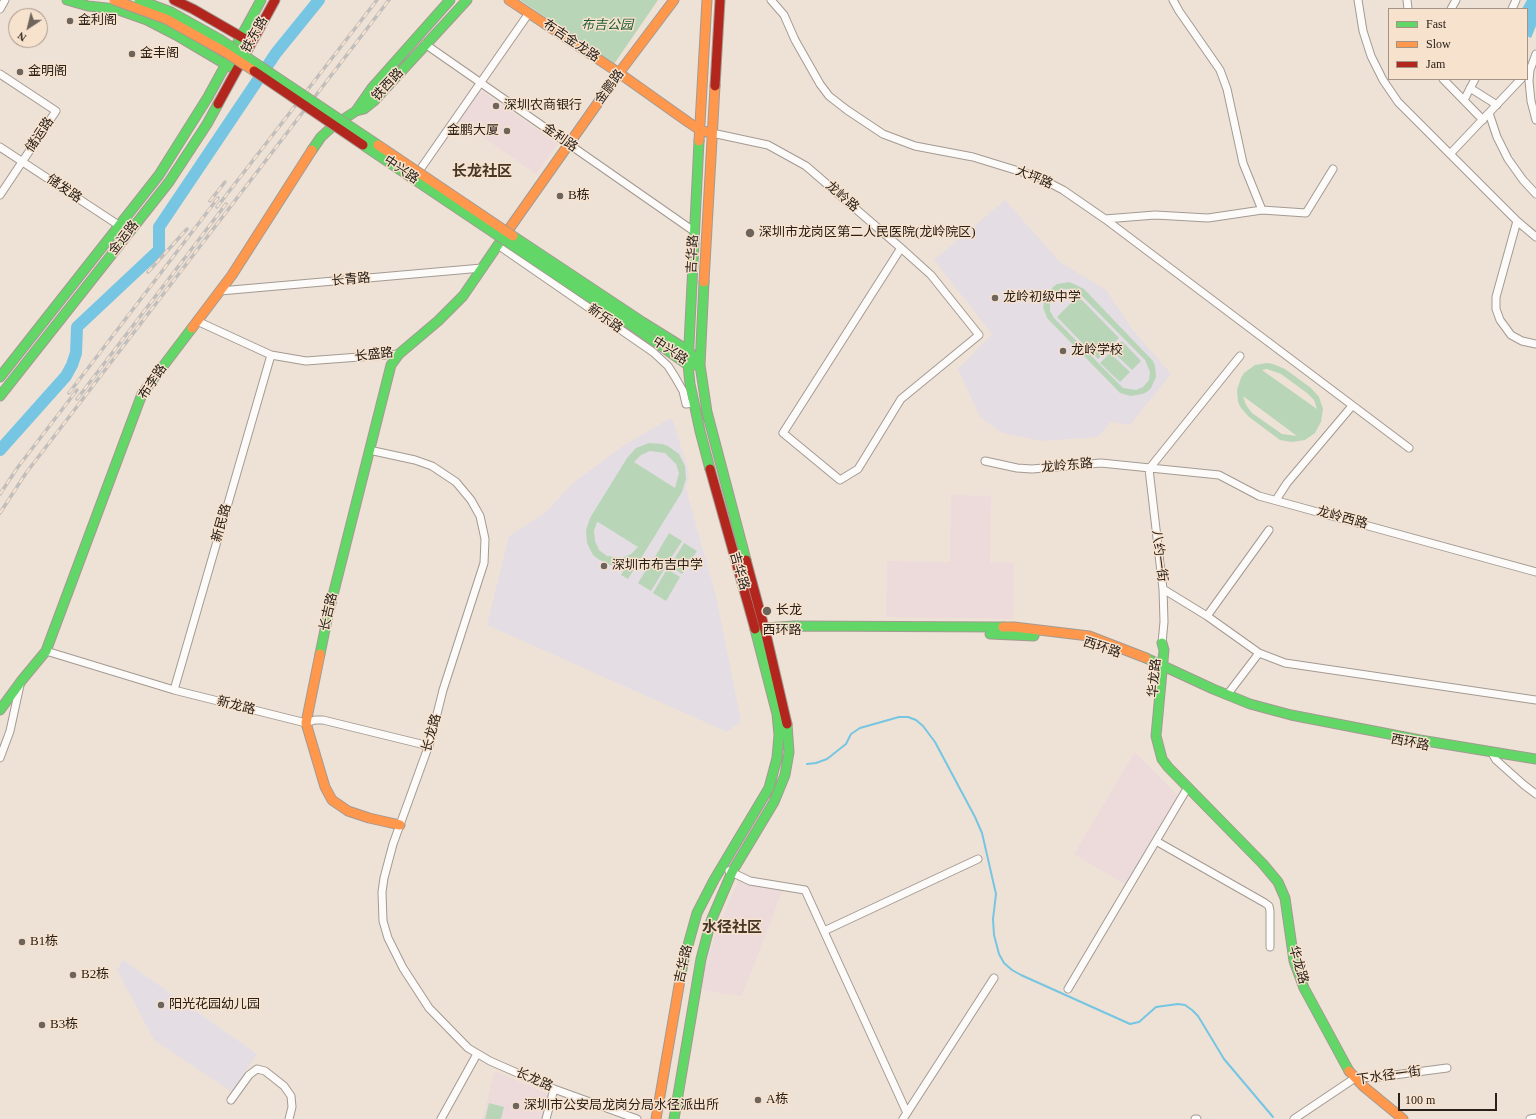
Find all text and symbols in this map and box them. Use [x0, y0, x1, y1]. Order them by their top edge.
north arrow [8, 8, 48, 48]
legend [1388, 8, 1528, 80]
place label: 金利阁 [78, 13, 117, 29]
street label: 铁东路 [239, 14, 271, 56]
marker: 金利阁 [65, 16, 75, 26]
street label: 布吉金龙路 [540, 16, 602, 66]
text: Fast [1426, 17, 1446, 31]
park label: 布吉公园 [581, 18, 633, 34]
text: N [15, 30, 28, 44]
text: Slow [1426, 37, 1451, 51]
place label: 金丰阁 [140, 46, 179, 62]
marker: 金丰阁 [127, 49, 137, 59]
text: Jam [1426, 57, 1445, 71]
place label: 金明阁 [28, 64, 67, 80]
street label: 铁西路 [369, 65, 407, 105]
marker: 金明阁 [15, 67, 25, 77]
street label: 金鹏路 [592, 67, 628, 107]
place label: 深圳农商银行 [504, 98, 582, 114]
marker: 深圳农商银行 [491, 101, 501, 111]
street label: 储运路 [23, 114, 57, 156]
street label: 金利路 [540, 120, 580, 156]
place label: 金鹏大厦 [447, 123, 499, 139]
marker: 金鹏大厦 [502, 126, 512, 136]
street label: 中兴路 [380, 153, 422, 187]
district label: 长龙社区 [452, 163, 512, 181]
street label: 大坪路 [1013, 163, 1055, 193]
street label: 储发路 [43, 172, 85, 206]
street label: 龙岭路 [822, 178, 862, 216]
place label: B栋 [568, 188, 590, 204]
marker: B栋 [555, 191, 565, 201]
street label: 金运路 [106, 218, 142, 258]
place label: 深圳市龙岗区第二人民医院(龙岭院区) [759, 225, 976, 241]
marker: 深圳市龙岗区第二人民医院(龙岭院区) [744, 227, 756, 239]
street label: 吉华路 [684, 234, 702, 274]
street label: 长青路 [331, 271, 371, 289]
place label: 龙岭初级中学 [1003, 290, 1081, 306]
marker: 龙岭初级中学 [990, 293, 1000, 303]
street label: 新乐路 [585, 301, 625, 337]
street label: 中兴路 [649, 334, 691, 368]
place label: 龙岭学校 [1071, 343, 1123, 359]
street label: 长盛路 [354, 345, 394, 365]
marker: 龙岭学校 [1058, 346, 1068, 356]
street label: 布李路 [136, 361, 170, 403]
street label: 龙岭东路 [1040, 456, 1094, 476]
street label: 新民路 [209, 502, 235, 544]
street label: 龙岭西路 [1315, 504, 1369, 532]
street label: 八约一街 [1148, 529, 1170, 583]
street label: 吉华路 [726, 550, 752, 592]
place label: 深圳市布吉中学 [612, 558, 703, 574]
marker: 深圳市布吉中学 [599, 561, 609, 571]
street label: 长吉路 [317, 591, 341, 633]
place label: 长龙 [776, 603, 802, 619]
marker: 长龙 [761, 605, 773, 617]
street label: 西环路 [763, 623, 801, 639]
street label: 西环路 [1081, 635, 1123, 661]
street label: 华龙路 [1146, 658, 1164, 698]
street label: 新龙路 [215, 694, 257, 718]
street label: 长龙路 [419, 712, 445, 754]
street label: 西环路 [1389, 732, 1431, 754]
district label: 水径社区 [702, 919, 762, 937]
place label: B1栋 [30, 934, 58, 950]
marker: B1栋 [17, 937, 27, 947]
street label: 吉华路 [672, 943, 696, 985]
street label: 华龙路 [1285, 944, 1311, 986]
place label: B2栋 [81, 967, 109, 983]
marker: B2栋 [68, 970, 78, 980]
place label: 阳光花园幼儿园 [169, 997, 260, 1013]
marker: 阳光花园幼儿园 [156, 1000, 166, 1010]
place label: B3栋 [50, 1017, 78, 1033]
marker: B3栋 [37, 1020, 47, 1030]
street label: 下水径一街 [1356, 1064, 1422, 1088]
street label: 长龙路 [513, 1065, 555, 1095]
scale bar [1400, 1085, 1499, 1111]
place label: A栋 [766, 1092, 788, 1108]
text: 100 m [1405, 1093, 1435, 1107]
marker: A栋 [753, 1095, 763, 1105]
place label: 深圳市公安局龙岗分局水径派出所 [524, 1098, 719, 1114]
marker: 深圳市公安局龙岗分局水径派出所 [511, 1101, 521, 1111]

